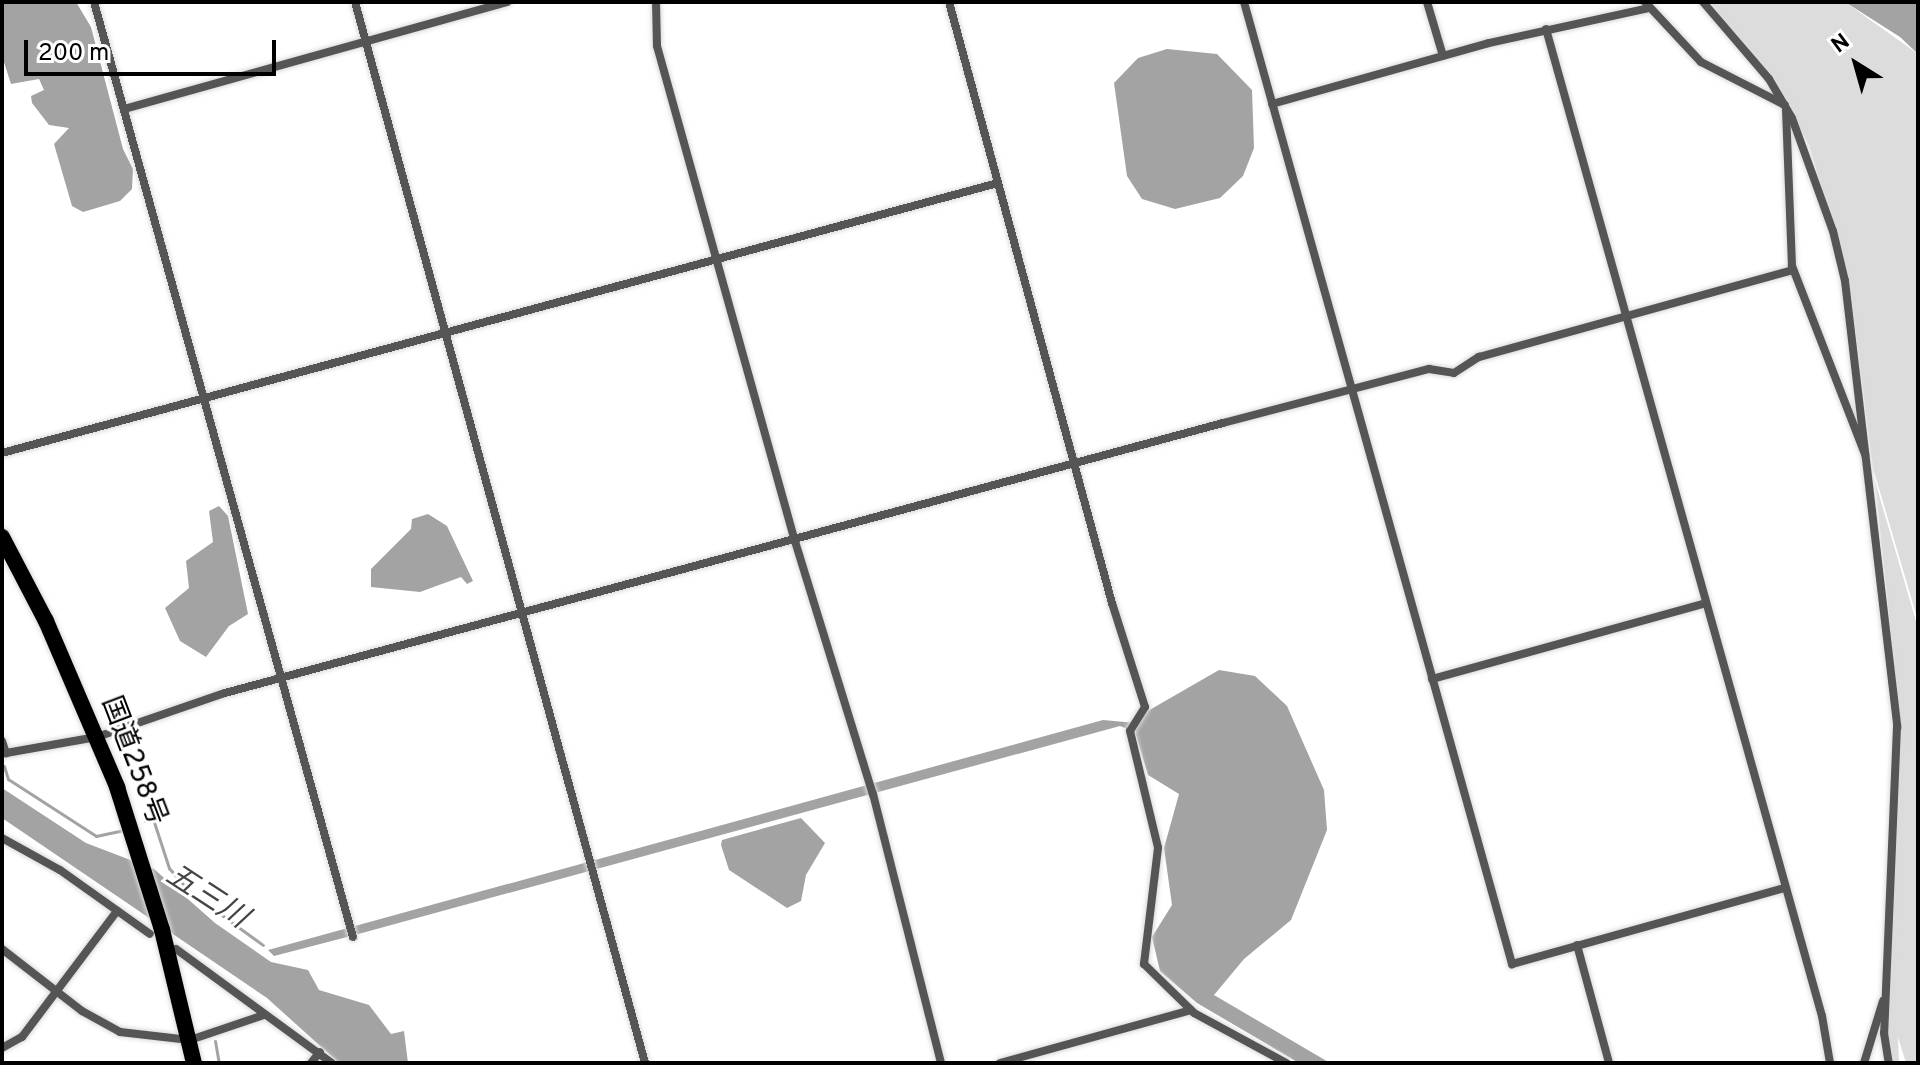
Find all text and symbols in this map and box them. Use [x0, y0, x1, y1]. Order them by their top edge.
scale bar [28, 24, 280, 74]
north arrow [1816, 24, 1896, 104]
text: N [1827, 29, 1856, 60]
text: 200 m [38, 39, 109, 69]
street label: 国道258号 [93, 692, 173, 830]
water label: 五三川 [158, 858, 254, 938]

